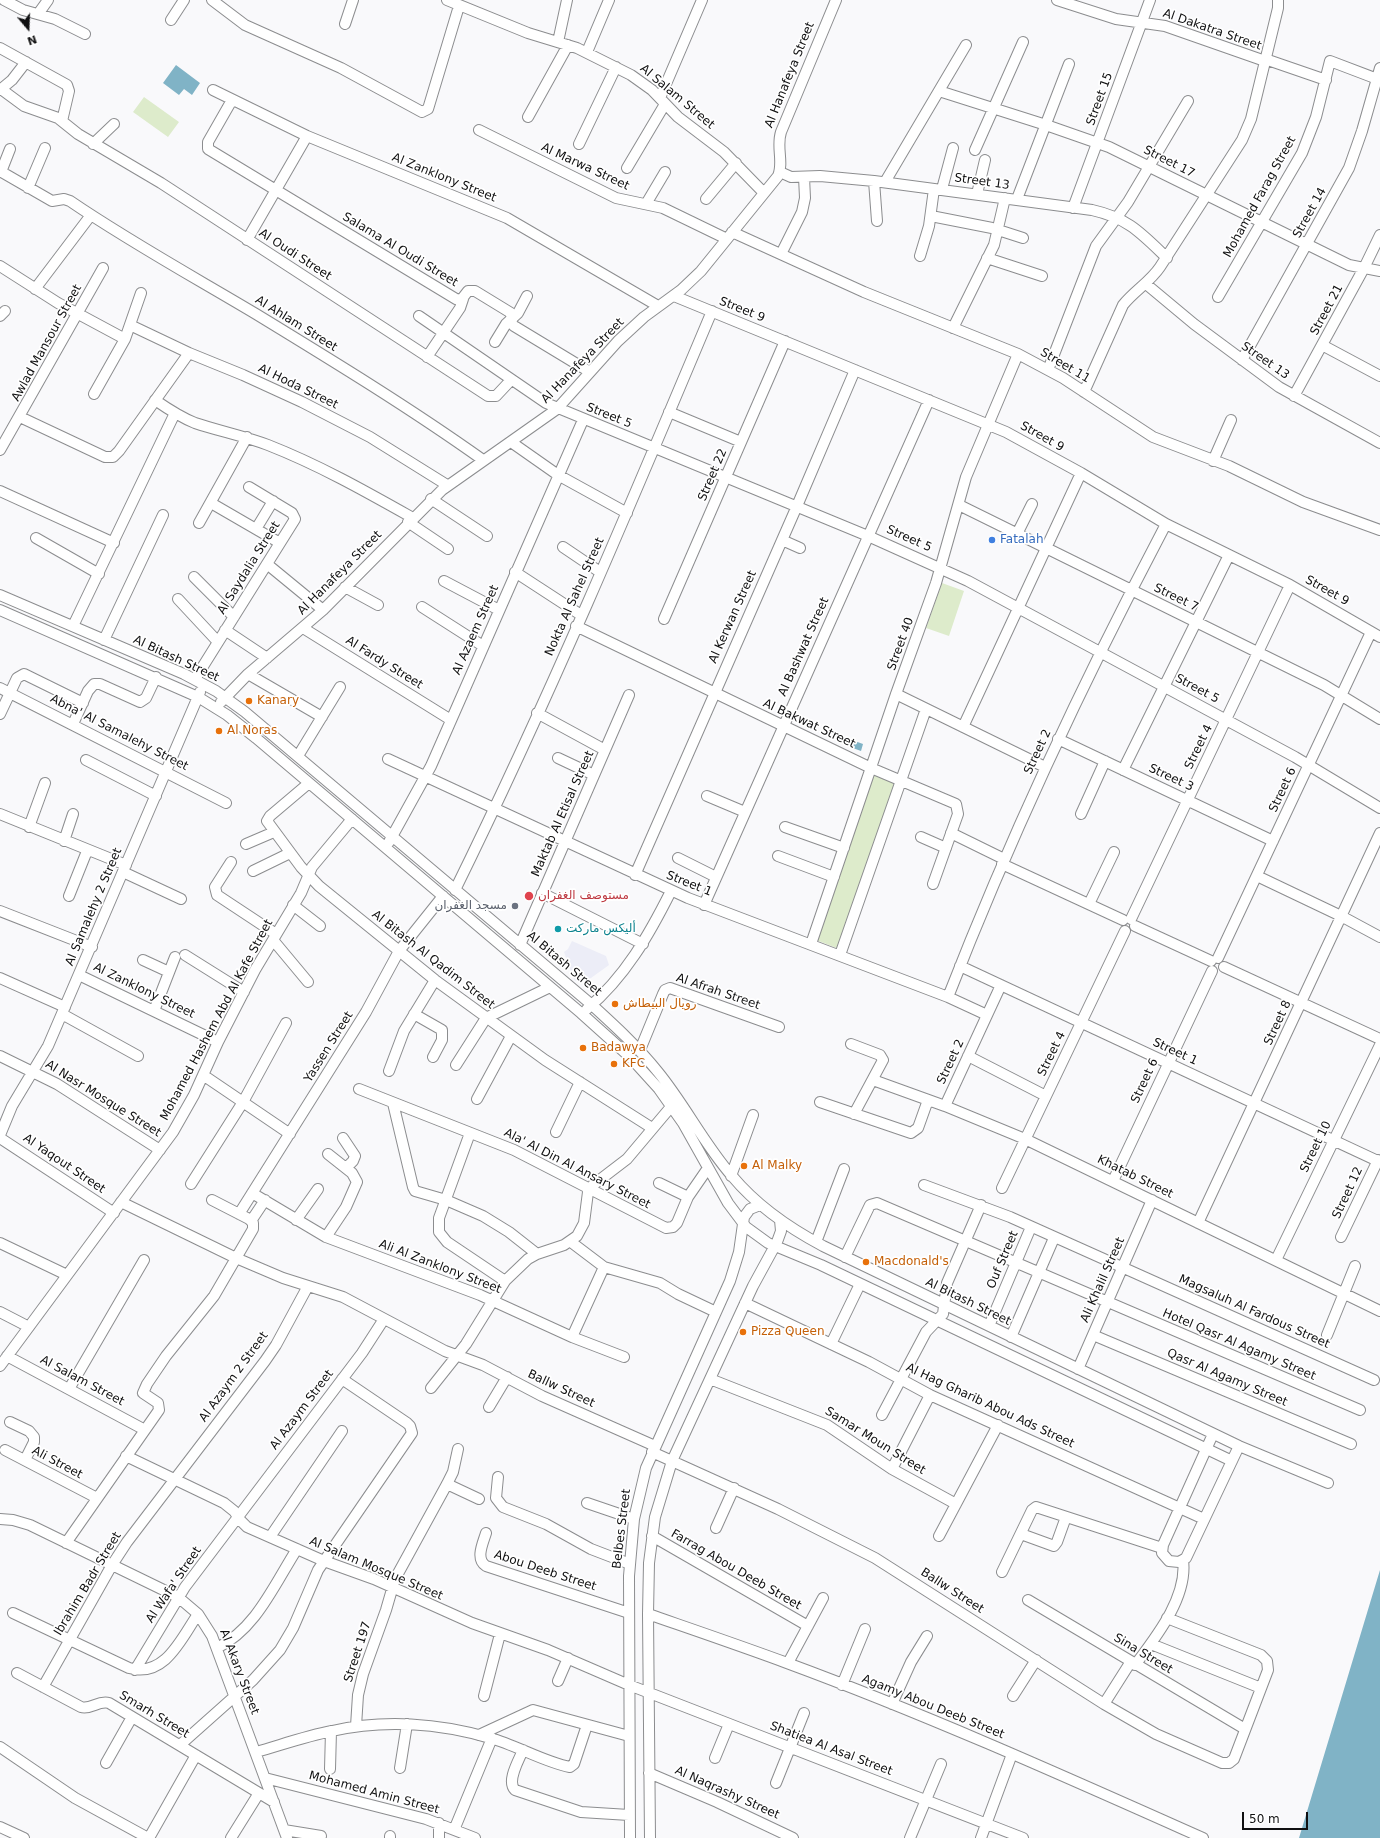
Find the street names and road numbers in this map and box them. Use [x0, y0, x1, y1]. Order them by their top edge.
street label: Al Dakatra Street [1161, 6, 1263, 54]
street label: Al Hanafeya Street [762, 20, 818, 130]
street label: Al Salam Street [637, 62, 717, 132]
street label: Street 15 [1084, 70, 1116, 128]
street label: Mohamed Farag Street [1221, 134, 1299, 260]
street label: Al Marwa Street [539, 140, 631, 194]
street label: Street 17 [1141, 143, 1197, 181]
street label: Al Zanklony Street [390, 151, 498, 205]
street label: Street 13 [953, 171, 1011, 193]
street label: Street 14 [1290, 185, 1330, 241]
street label: Salama Al Oudi Street [340, 210, 460, 290]
street label: Al Oudi Street [256, 226, 334, 284]
street label: Awlad Mansour Street [9, 282, 85, 404]
street label: Street 21 [1308, 282, 1346, 338]
street label: Al Ahlam Street [252, 293, 340, 355]
street label: Street 9 [717, 294, 767, 326]
street label: Al Hanafeya Street [539, 315, 627, 407]
street label: Street 13 [1238, 339, 1292, 383]
street label: Street 11 [1037, 346, 1093, 386]
street label: Al Hoda Street [256, 361, 340, 413]
street label: Street 5 [584, 400, 634, 432]
street label: Street 9 [1018, 419, 1066, 455]
street label: Street 22 [696, 447, 730, 503]
street label: Al Saydalia Street [215, 519, 283, 617]
street label: Street 5 [884, 523, 934, 555]
street label: Al Hanafeya Street [295, 528, 385, 618]
street label: Nokta Al Sahel Street [542, 536, 608, 658]
street label: Al Kerwan Street [706, 568, 760, 666]
street label: Street 9 [1303, 573, 1351, 609]
street label: Street 7 [1151, 581, 1201, 615]
street label: Al Azaem Street [450, 583, 502, 677]
street label: Al Bashwat Street [776, 595, 832, 699]
street label: Street 40 [885, 615, 917, 673]
street label: Al Bitash Street [131, 633, 221, 685]
street label: Al Fardy Street [343, 634, 425, 692]
street label: Street 5 [1172, 671, 1222, 707]
street label: Abna' Al Samalehy Street [48, 692, 190, 774]
street label: Al Bakwat Street [761, 696, 857, 752]
street label: Street 4 [1182, 722, 1216, 772]
street label: Street 2 [1021, 727, 1055, 777]
street label: Maktab Al Etisal Street [529, 749, 597, 879]
street label: Street 3 [1146, 761, 1196, 795]
street label: Street 6 [1266, 765, 1300, 815]
street label: Al Samalehy 2 Street [63, 846, 125, 968]
street label: Street 1 [664, 868, 714, 900]
street label: Al Bitash Al Qadim Street [369, 908, 497, 1012]
street label: Mohamed Hashem Abd Al Kafe Street [158, 917, 276, 1123]
street label: Al Bitash Street [524, 929, 604, 999]
street label: Al Zanklony Street [91, 960, 197, 1022]
street label: Al Afrah Street [674, 971, 762, 1013]
street label: Street 8 [1261, 998, 1295, 1048]
street label: Yassen Street [301, 1009, 357, 1085]
street label: Street 4 [1035, 1029, 1069, 1079]
street label: Street 1 [1150, 1035, 1200, 1069]
street label: Street 2 [934, 1037, 968, 1087]
street label: Street 6 [1128, 1056, 1162, 1106]
street label: Al Nasr Mosque Street [43, 1058, 163, 1140]
street label: Street 10 [1297, 1119, 1335, 1175]
street label: Ala' Al Din Al Ansary Street [501, 1126, 653, 1212]
street label: Al Yaqout Street [20, 1131, 108, 1197]
street label: Khatab Street [1095, 1152, 1175, 1202]
street label: Street 12 [1330, 1165, 1366, 1221]
street label: Ouf Street [984, 1229, 1022, 1291]
street label: Ali Khalil Street [1078, 1235, 1128, 1325]
street label: Ali Al Zanklony Street [377, 1237, 503, 1297]
street label: Magsaluh Al Fardous Street [1176, 1272, 1332, 1352]
street label: Al Bitash Street [923, 1275, 1013, 1329]
street label: Hotel Qasr Al Agamy Street [1160, 1306, 1318, 1384]
street label: Al Azaym 2 Street [197, 1329, 271, 1425]
street label: Qasr Al Agamy Street [1165, 1346, 1289, 1410]
street label: Al Salam Street [38, 1353, 126, 1409]
street label: Al Hag Gharib Abou Ads Street [904, 1361, 1076, 1451]
street label: Al Azaym Street [267, 1367, 337, 1453]
street label: Ballw Street [525, 1367, 597, 1411]
street label: Samar Moun Street [822, 1404, 928, 1478]
street label: Ali Street [29, 1444, 85, 1482]
street label: Belbes Street [610, 1488, 634, 1570]
street label: Farrag Abou Deeb Street [668, 1527, 804, 1613]
street label: Ibrahim Badr Street [51, 1530, 125, 1638]
street label: Al Salam Mosque Street [307, 1534, 445, 1604]
street label: Al Wafa' Street [143, 1544, 205, 1626]
street label: Abou Deeb Street [492, 1548, 598, 1594]
street label: Ballw Street [918, 1565, 986, 1617]
street label: Street 197 [341, 1620, 375, 1684]
street label: Al Akary Street [216, 1627, 262, 1717]
street label: Sina Street [1111, 1631, 1175, 1677]
street label: Agamy Abou Deeb Street [860, 1672, 1006, 1742]
street label: Smarh Street [116, 1688, 192, 1742]
street label: Shatiea Al Asal Street [768, 1719, 894, 1779]
street label: Al Naqrashy Street [673, 1763, 781, 1823]
street label: Mohamed Amin Street [307, 1769, 441, 1817]

